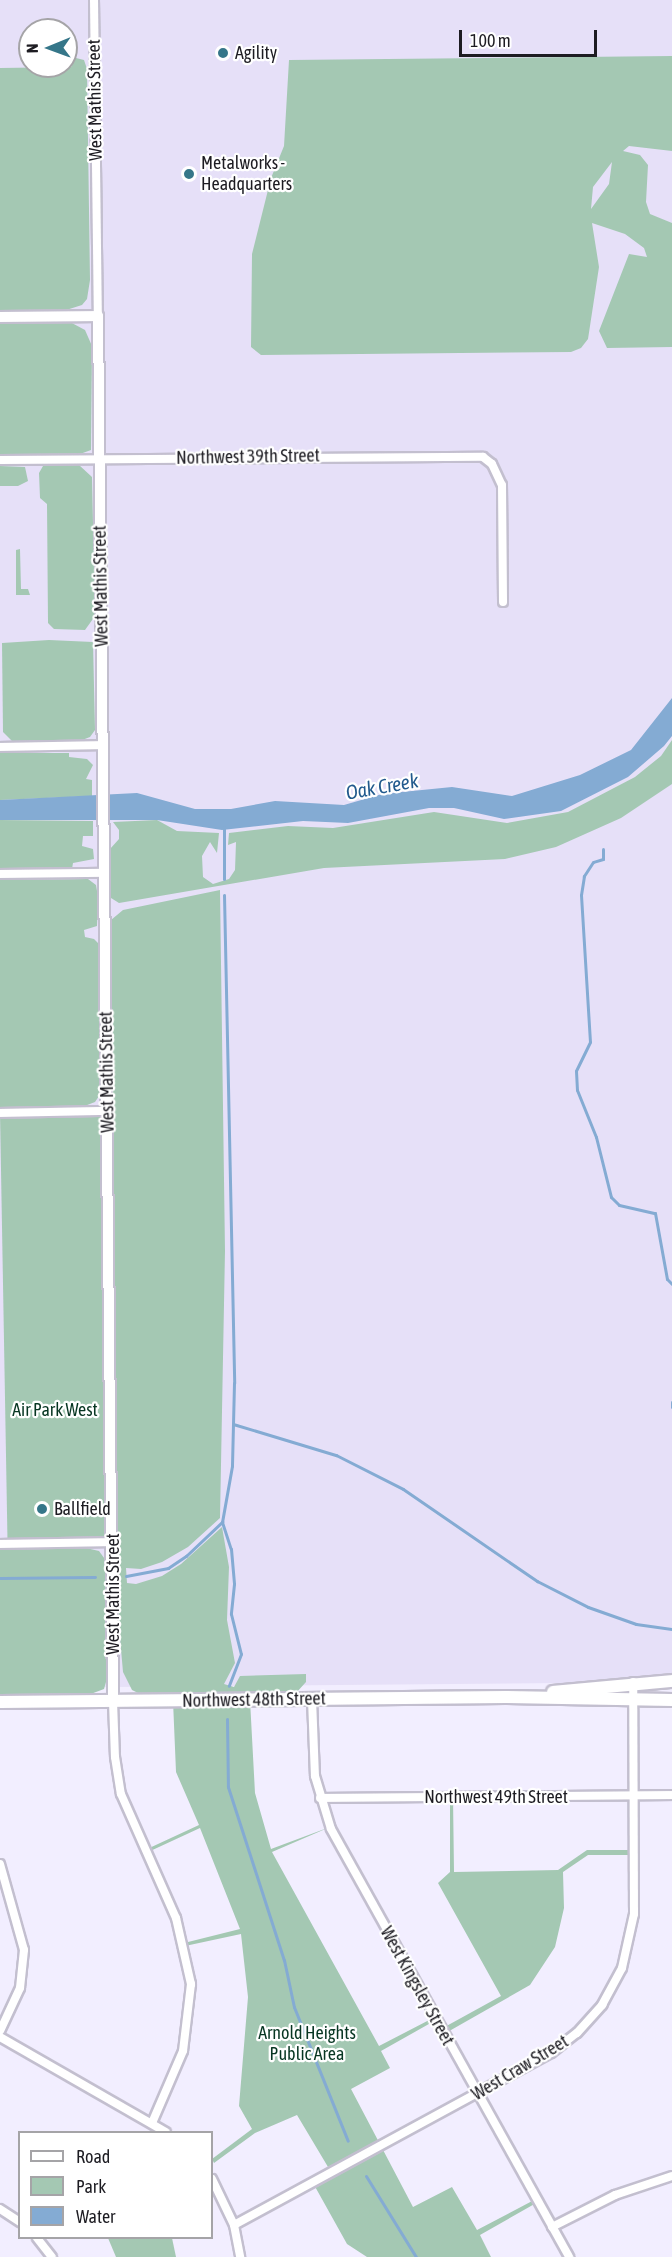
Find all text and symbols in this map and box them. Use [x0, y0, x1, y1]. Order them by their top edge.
north arrow [18, 18, 78, 78]
scale bar [462, 18, 600, 56]
text: 100 m [470, 30, 511, 51]
street label: West Mathis Street [83, 39, 107, 161]
place label: Agility [235, 42, 277, 64]
text: N [23, 43, 41, 53]
marker: Agility [216, 46, 230, 60]
place label: Metalworks - Headquarters [201, 153, 292, 195]
marker: Metalworks - Headquarters [182, 167, 196, 181]
street label: Northwest 39th Street [176, 445, 320, 469]
street label: West Mathis Street [89, 525, 113, 647]
water label: Oak Creek [344, 768, 420, 804]
street label: West Mathis Street [95, 1011, 119, 1133]
park label: Air Park West [12, 1399, 98, 1421]
place label: Ballfield [54, 1498, 111, 1520]
marker: Ballfield [35, 1502, 49, 1516]
street label: West Mathis Street [102, 1533, 124, 1655]
street label: Northwest 48th Street [182, 1688, 326, 1712]
street label: Northwest 49th Street [424, 1786, 568, 1808]
street label: West Kingsley Street [375, 1923, 459, 2049]
park label: Arnold Heights Public Area [258, 2023, 356, 2066]
street label: West Craw Street [468, 2031, 572, 2105]
legend [18, 2131, 213, 2239]
text: Road [76, 2146, 110, 2167]
text: Park [76, 2176, 106, 2197]
text: Water [76, 2206, 115, 2227]

